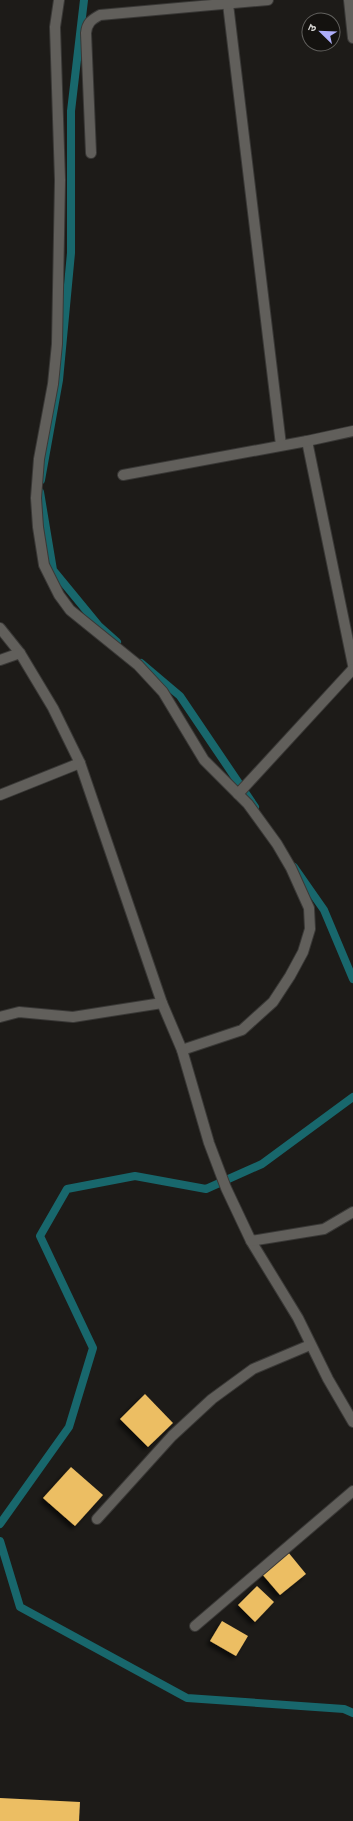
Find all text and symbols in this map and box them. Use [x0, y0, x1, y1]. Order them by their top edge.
north arrow [301, 12, 341, 52]
text: उ [303, 21, 320, 34]

